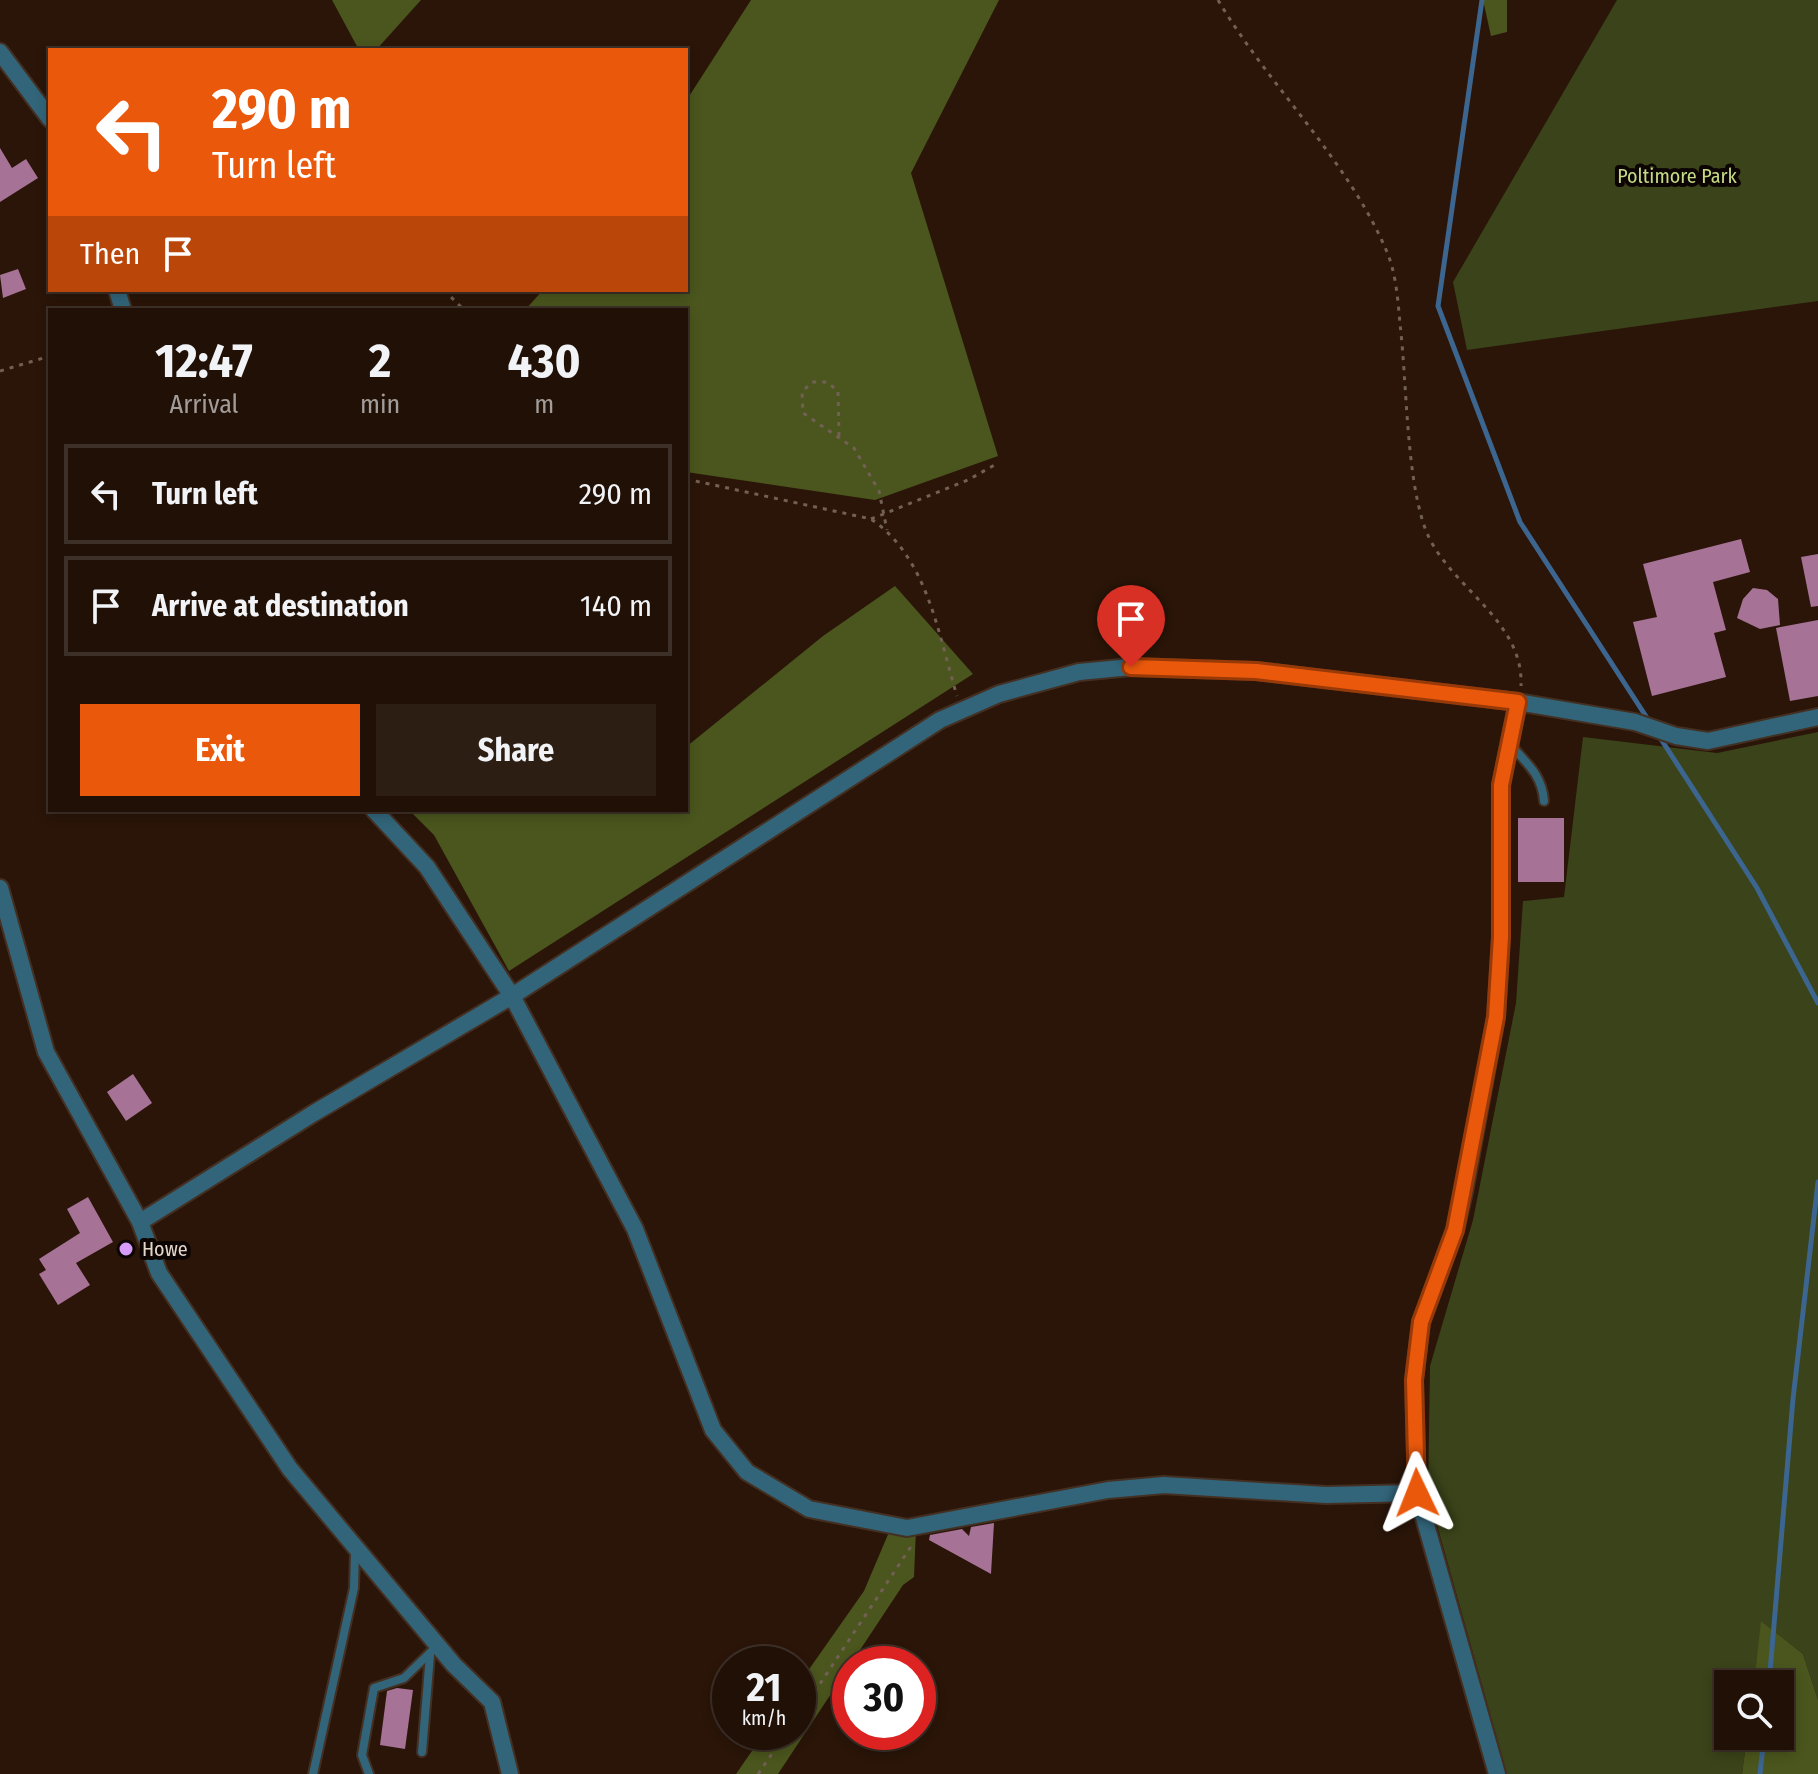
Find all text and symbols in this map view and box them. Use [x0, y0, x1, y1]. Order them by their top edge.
text: 290 m [212, 76, 352, 143]
icon: left [80, 80, 184, 184]
text: Turn left [212, 144, 336, 188]
park label: Poltimore Park [1617, 164, 1738, 188]
icon: arrive [156, 232, 200, 276]
text: Then [80, 236, 140, 272]
text: 12:47 [155, 332, 253, 390]
text: 2 [369, 332, 391, 390]
text: 430 [508, 332, 581, 390]
text: Arrival [170, 389, 238, 420]
text: min [360, 389, 400, 420]
text: m [534, 389, 554, 420]
icon: left [84, 472, 128, 516]
text: Turn left [152, 476, 258, 512]
text: 290 m [579, 476, 652, 512]
icon: arrive [84, 584, 128, 628]
pin [1097, 585, 1165, 667]
text: Arrive at destination [152, 588, 409, 624]
text: 140 m [580, 588, 652, 624]
icon: arrive [1109, 597, 1153, 641]
button: Exit [80, 704, 360, 796]
button: Share [376, 704, 656, 796]
place label: Howe [142, 1237, 188, 1261]
marker: Howe [117, 1240, 135, 1258]
position arrow [1375, 1451, 1459, 1535]
speed limit sign: 30 [832, 1646, 936, 1750]
text: 21 [747, 1664, 781, 1712]
map controls [1714, 1670, 1794, 1750]
button: search [1714, 1670, 1794, 1750]
text: km/h [742, 1706, 786, 1730]

